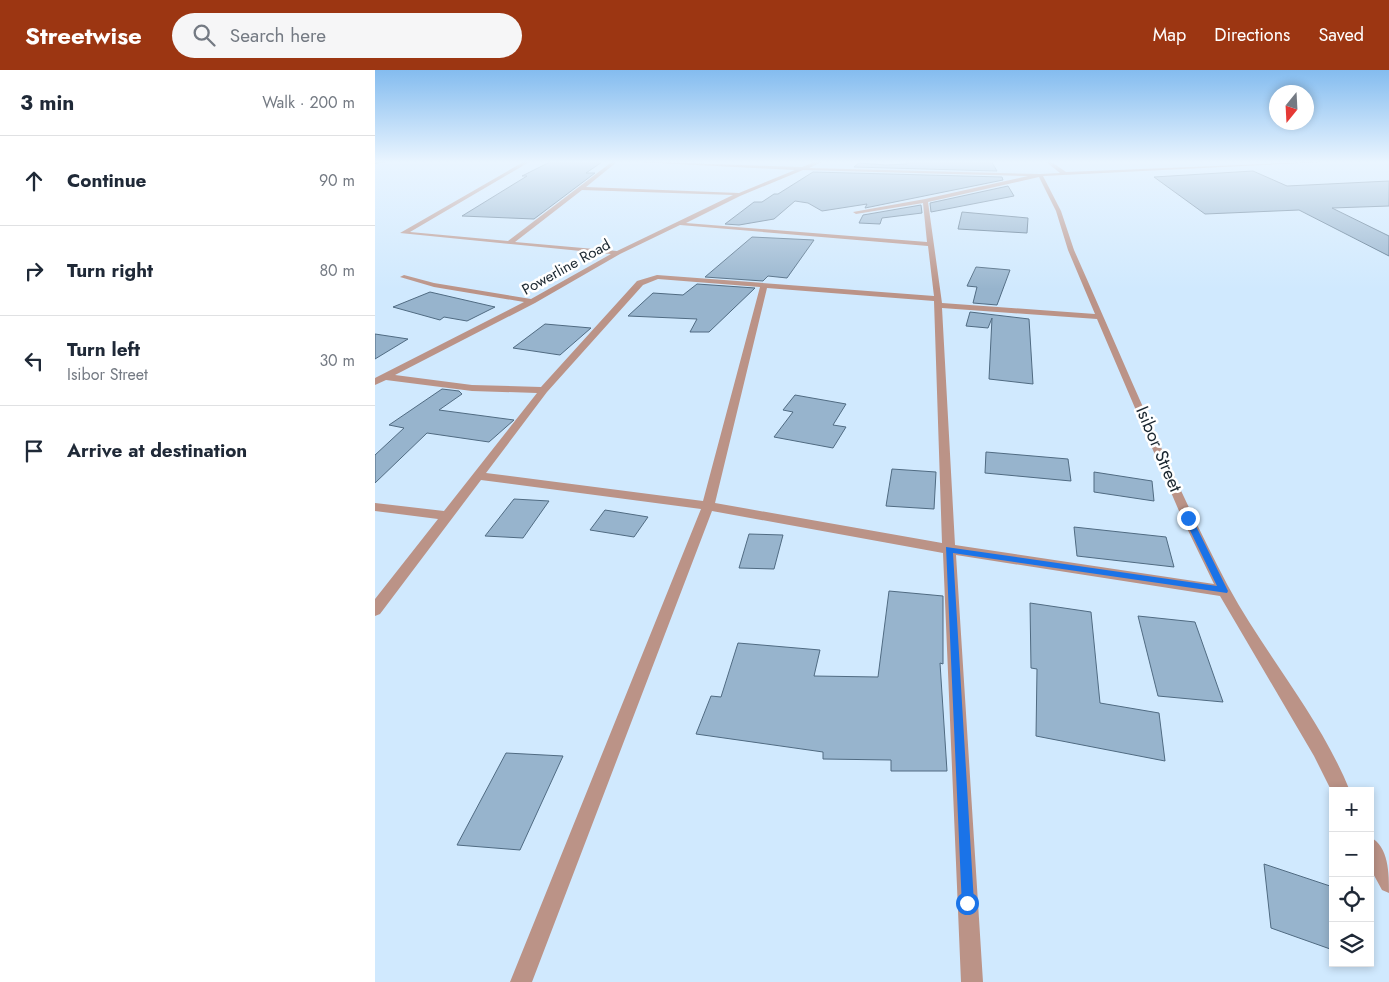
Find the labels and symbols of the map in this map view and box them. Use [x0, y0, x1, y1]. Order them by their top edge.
north arrow [1269, 85, 1314, 130]
street label: Powerline Road [518, 234, 614, 300]
street label: Isibor Street [1129, 402, 1189, 497]
route end [1177, 507, 1200, 530]
route start [956, 892, 979, 915]

